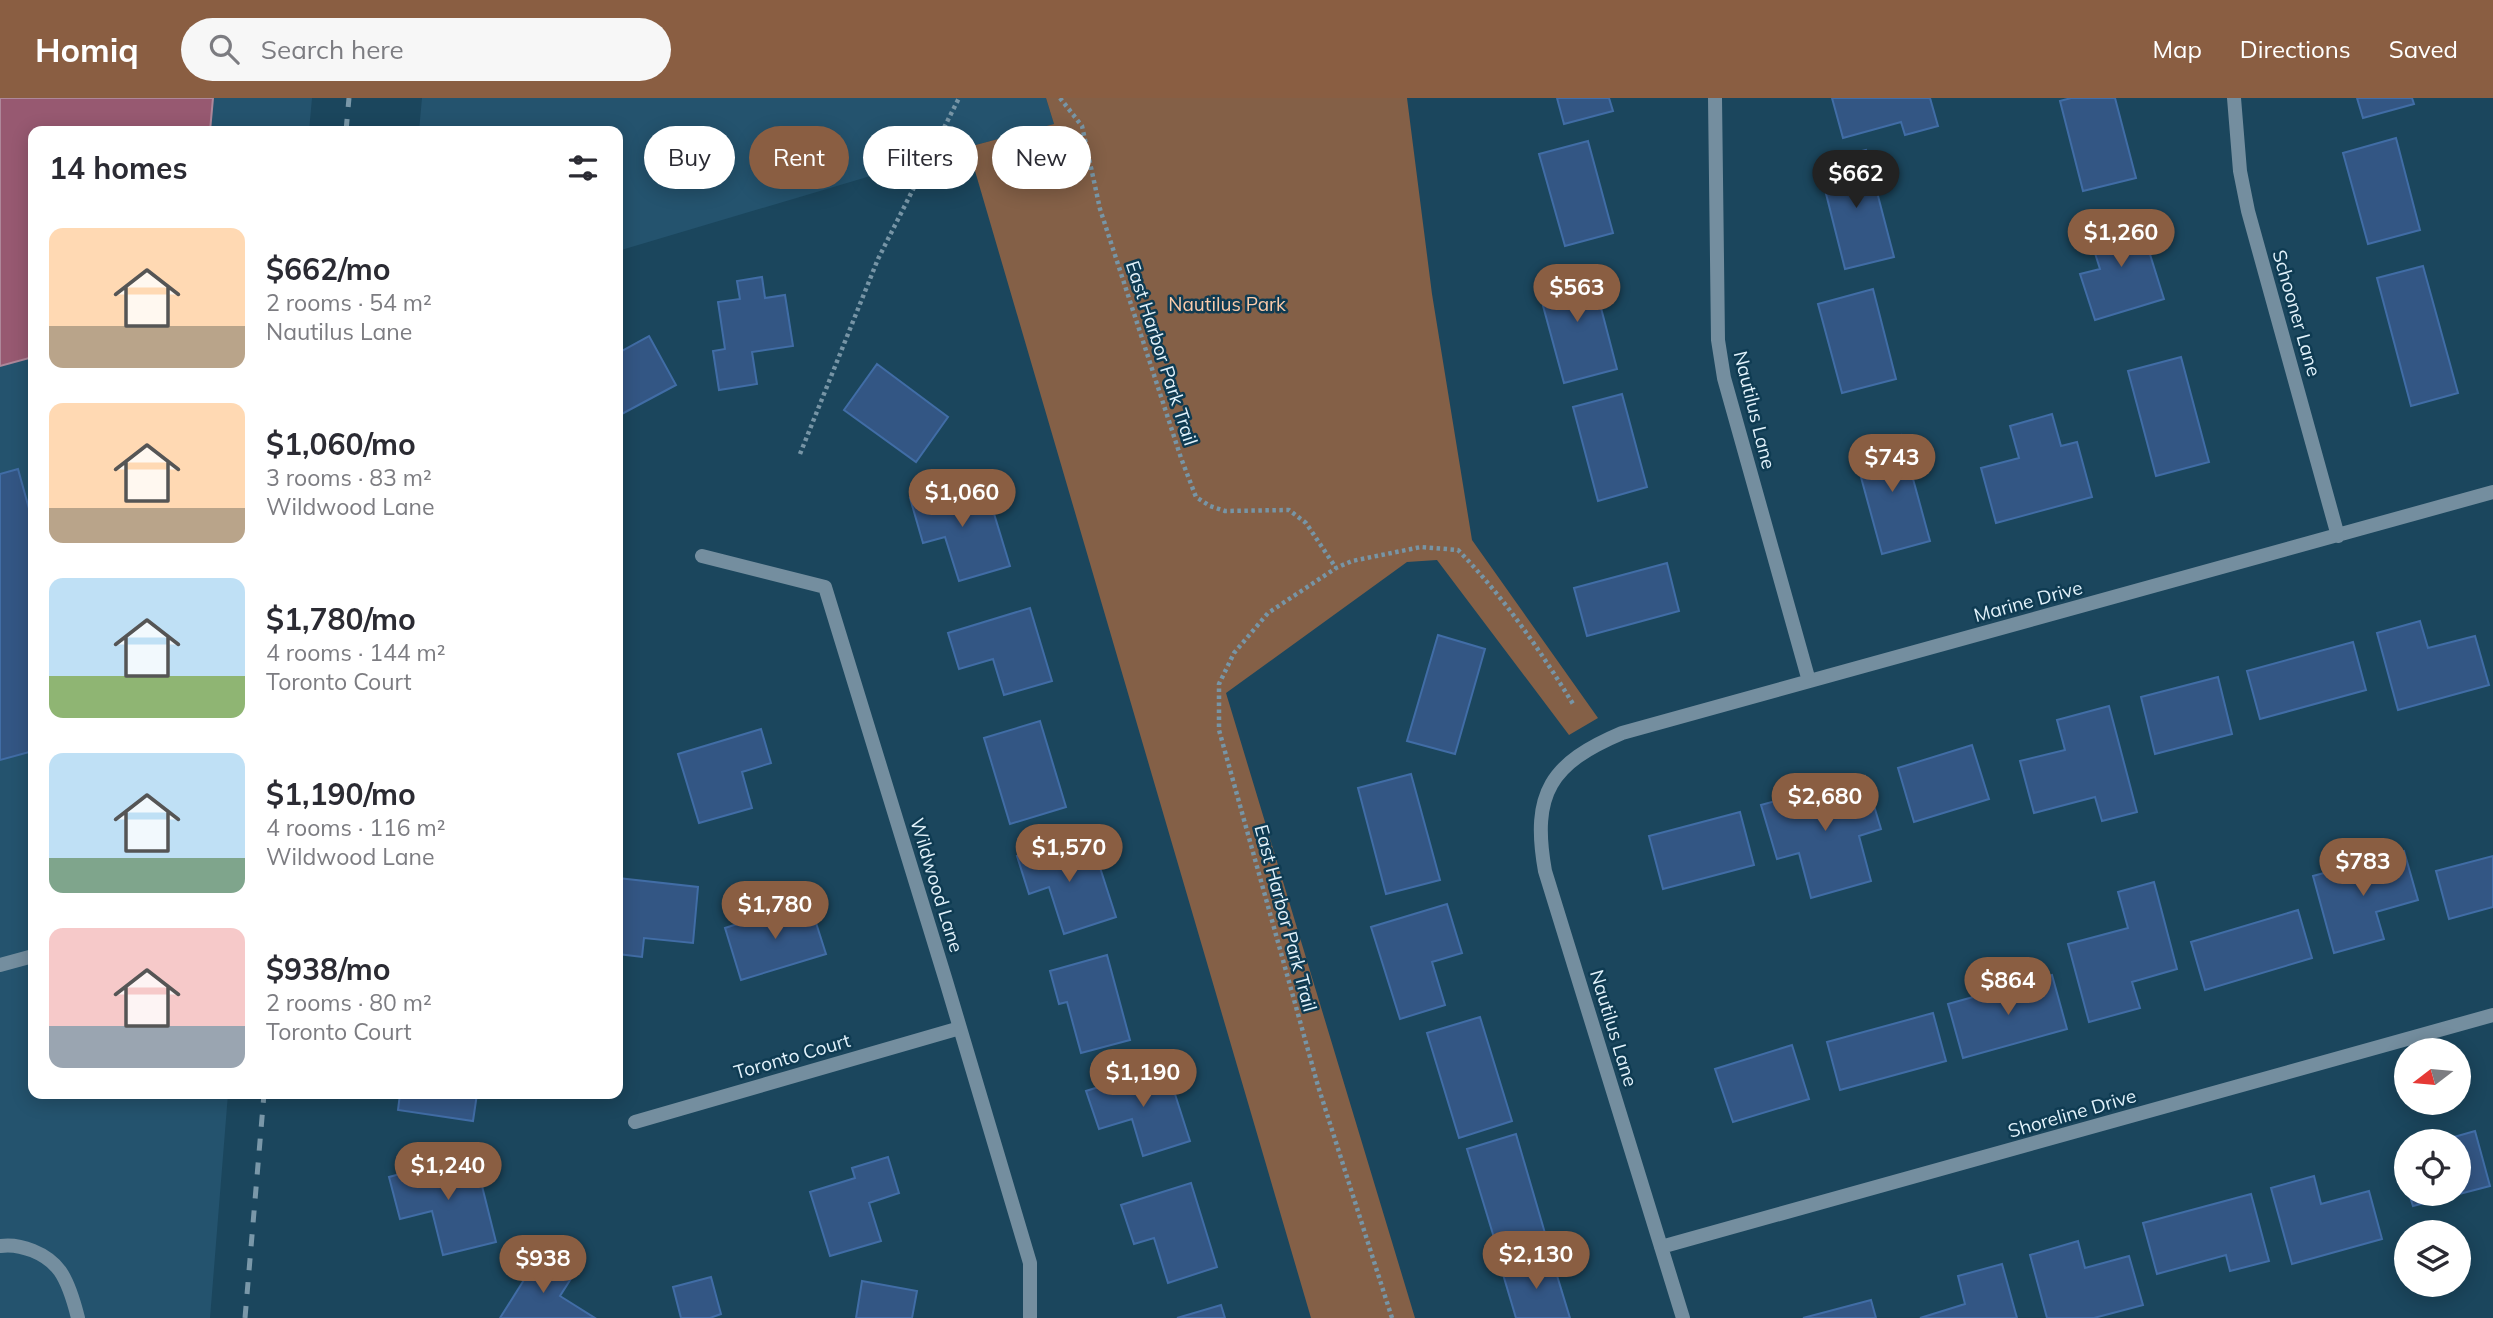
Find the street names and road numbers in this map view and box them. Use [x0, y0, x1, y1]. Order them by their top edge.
street label: Schooner Lane [2267, 247, 2327, 379]
street label: East Harbor Park Trail [1121, 258, 1203, 448]
street label: Nautilus Lane [1729, 348, 1781, 472]
street label: Marine Drive [1971, 575, 2085, 627]
street label: Wildwood Lane [905, 815, 969, 955]
street label: East Harbor Park Trail [1249, 822, 1323, 1014]
street label: Nautilus Lane [1585, 967, 1643, 1089]
street label: Toronto Court [731, 1028, 853, 1084]
street label: Shoreline Drive [2005, 1083, 2139, 1143]

